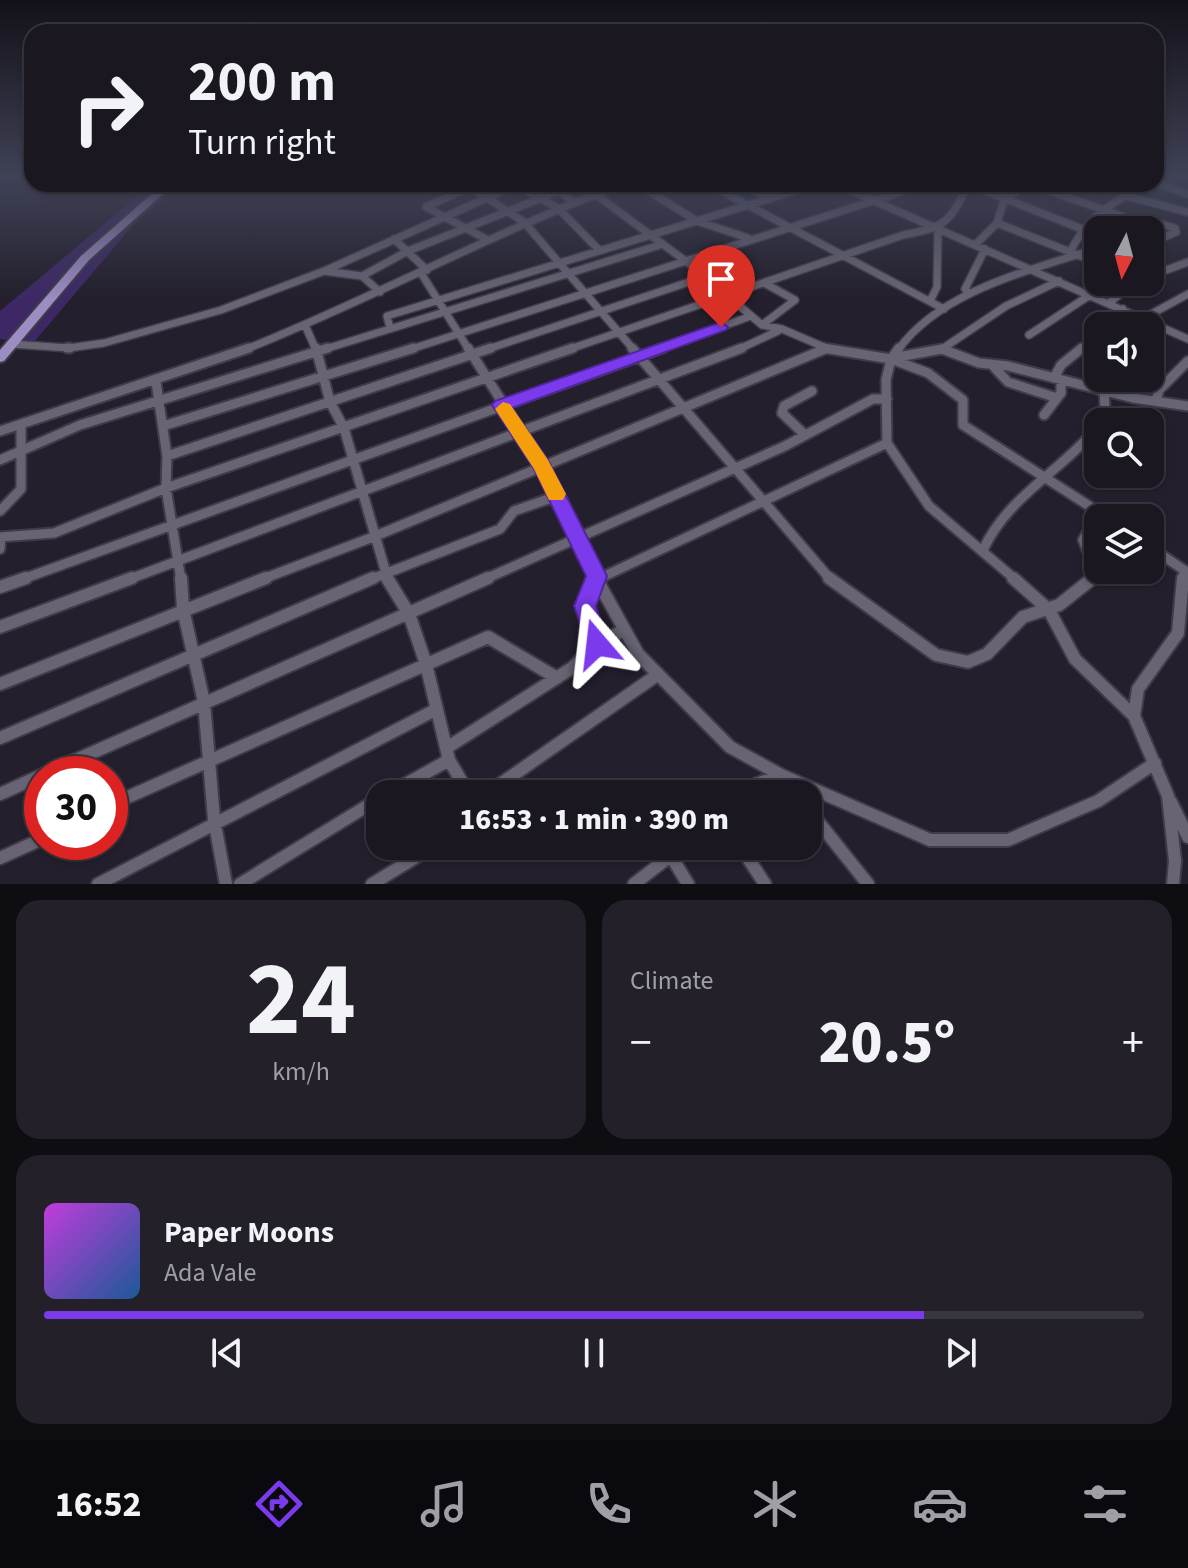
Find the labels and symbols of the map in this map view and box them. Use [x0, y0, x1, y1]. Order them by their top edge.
north arrow [1084, 216, 1164, 296]
pin [687, 245, 755, 327]
position arrow [555, 602, 639, 686]
speed limit sign: 30 [24, 756, 128, 860]

